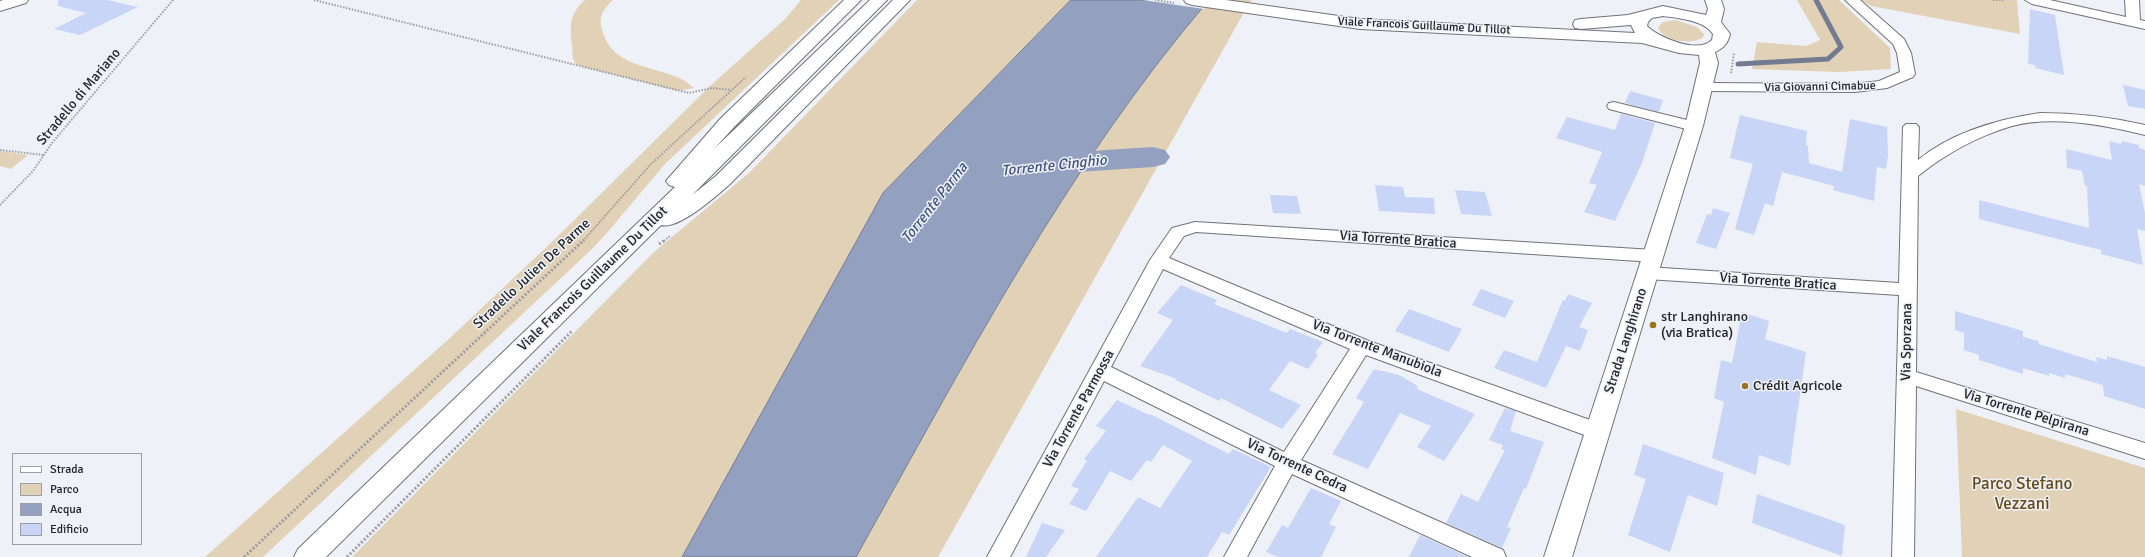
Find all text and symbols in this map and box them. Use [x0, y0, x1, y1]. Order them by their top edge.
street label: Viale Francois Guillaume Du Tillot [1337, 14, 1511, 38]
street label: Stradello di Mariano [34, 45, 124, 149]
street label: Via Giovanni Cimabue [1764, 79, 1876, 95]
water label: Torrente Cinghio [1001, 152, 1107, 180]
water label: Torrente Parma [898, 159, 972, 247]
street label: Viale Francois Guillaume Du Tillot [515, 203, 671, 355]
street label: Stradello Julien De Parme [470, 215, 594, 333]
street label: Via Torrente Bratica [1339, 228, 1457, 252]
street label: Via Torrente Bratica [1719, 270, 1837, 294]
street label: Strada Langhirano [1601, 286, 1651, 396]
street label: Via Sporzana [1898, 303, 1916, 381]
place label: str Langhirano (via Bratica) [1661, 309, 1748, 342]
street label: Via Torrente Manubiola [1310, 316, 1444, 382]
marker: str Langhirano (via Bratica) [1648, 320, 1658, 330]
street label: Via Torrente Parmossa [1040, 347, 1118, 471]
place label: Crédit Agricole [1753, 378, 1842, 394]
marker: Crédit Agricole [1740, 381, 1750, 391]
street label: Via Torrente Pelpirana [1961, 386, 2091, 440]
street label: Via Torrente Cedra [1244, 435, 1350, 497]
legend [12, 453, 142, 545]
text: Strada [50, 462, 84, 477]
park label: Parco Stefano Vezzani [1972, 475, 2072, 515]
text: Parco [50, 482, 79, 497]
text: Acqua [50, 502, 82, 517]
text: Edificio [50, 522, 88, 537]

